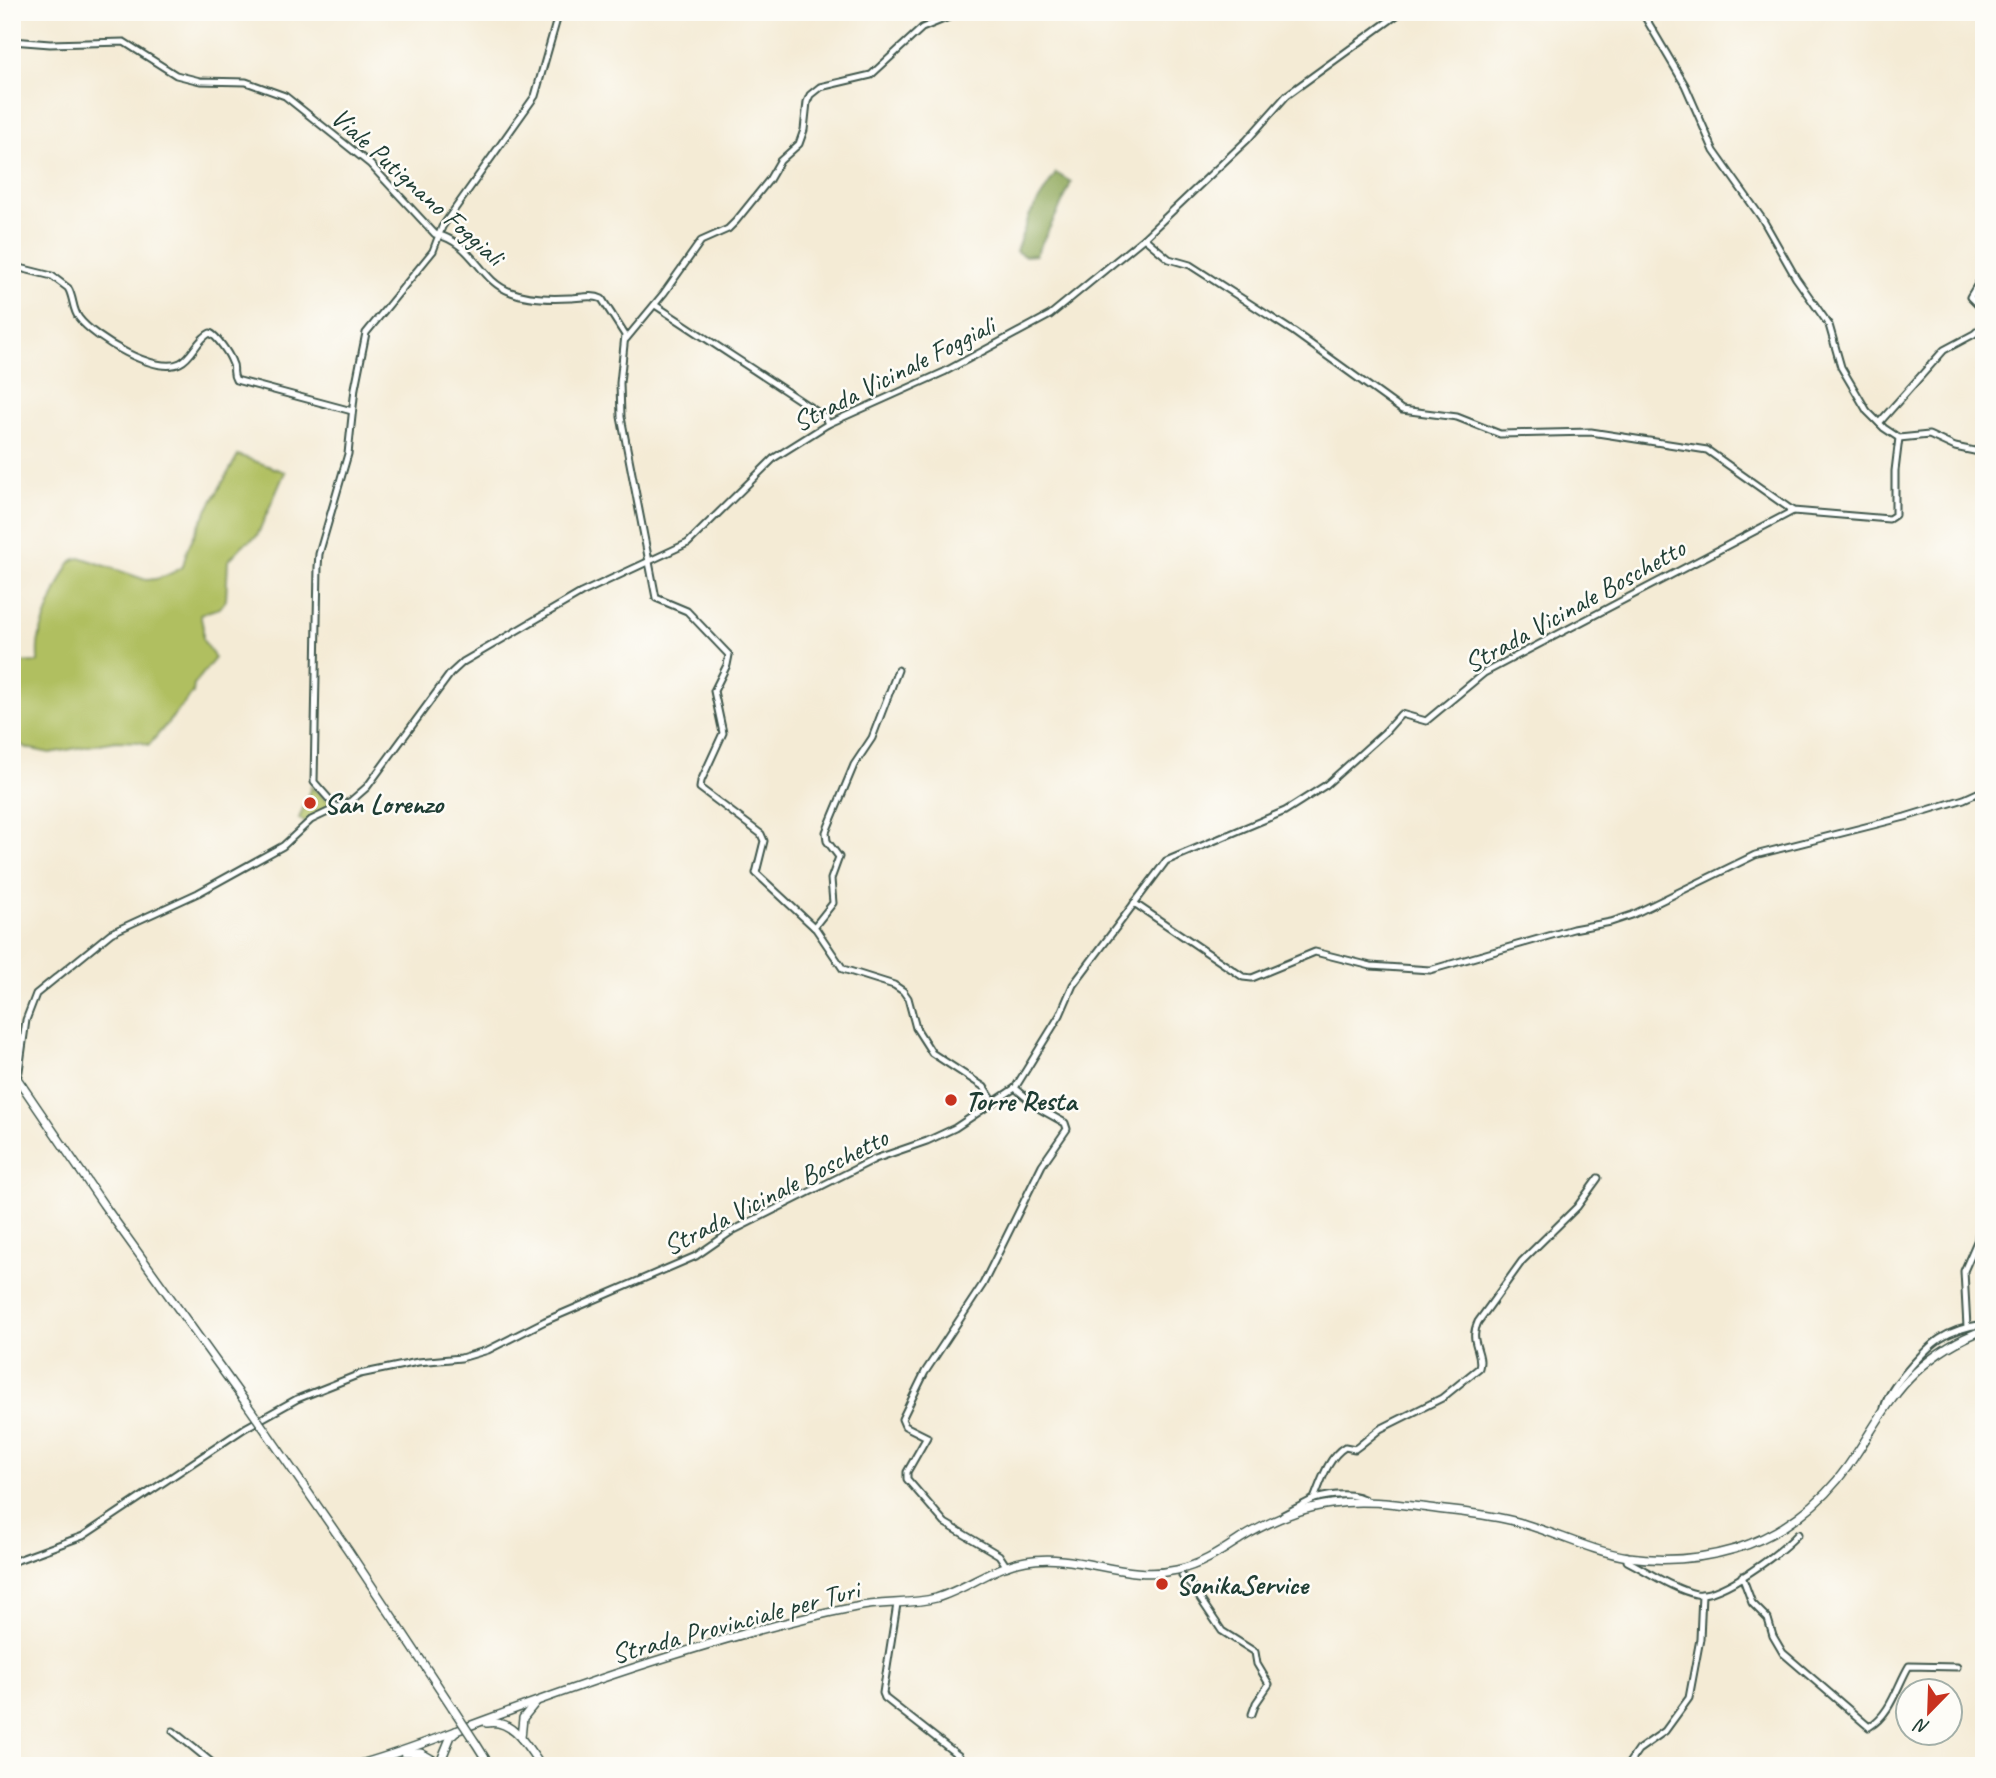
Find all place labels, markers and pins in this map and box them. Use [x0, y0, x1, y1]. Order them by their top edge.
place label: San Lorenzo [324, 786, 445, 821]
marker: San Lorenzo [302, 795, 318, 811]
place label: Torre Resta [965, 1083, 1079, 1118]
marker: Torre Resta [943, 1092, 959, 1108]
place label: SonikaService [1176, 1567, 1310, 1602]
marker: SonikaService [1154, 1576, 1170, 1592]

